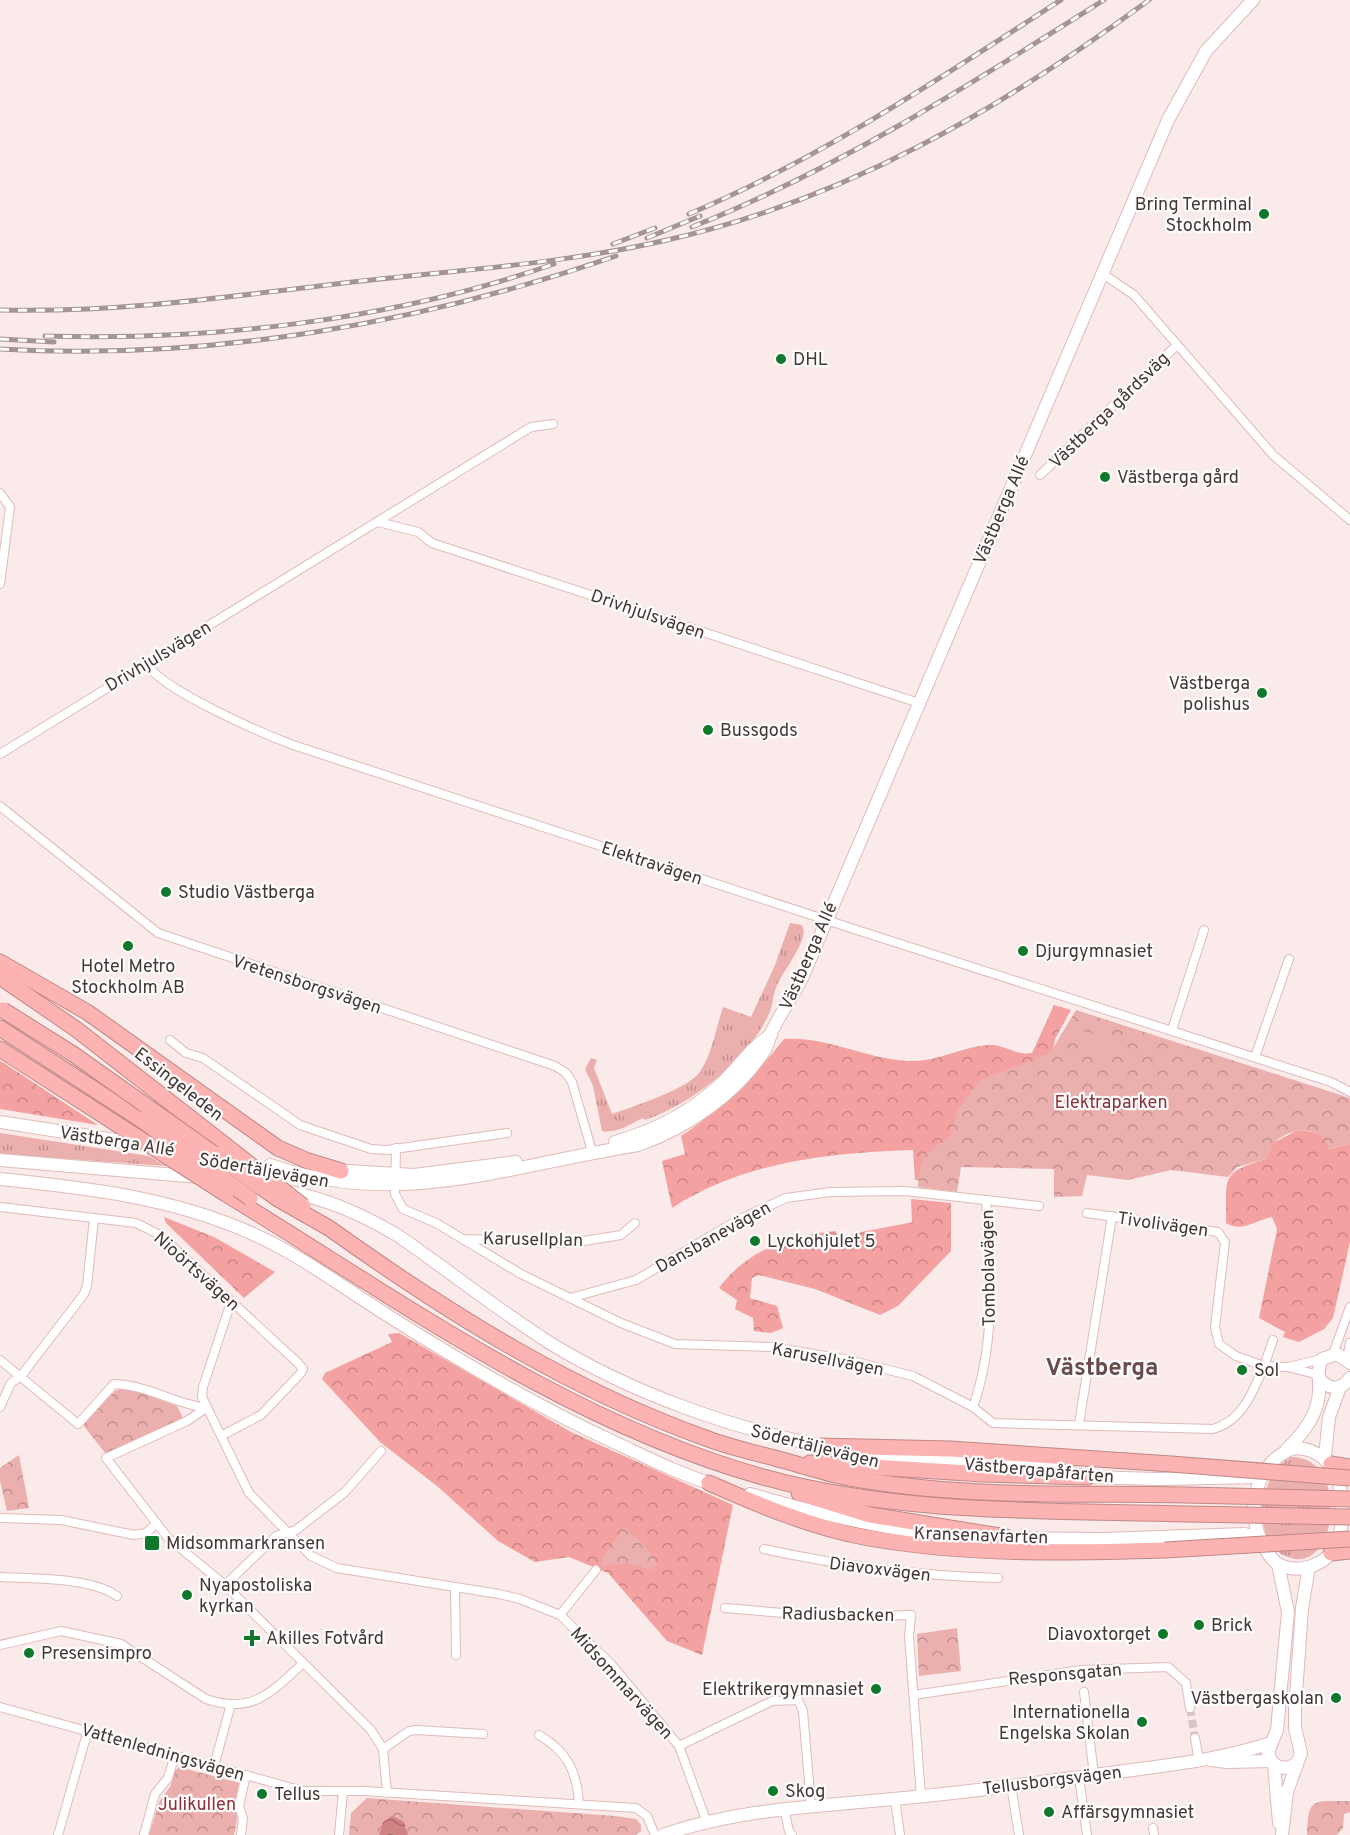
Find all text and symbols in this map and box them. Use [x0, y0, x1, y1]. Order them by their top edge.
place label: Bring Terminal Stockholm [1135, 194, 1252, 238]
marker: Bring Terminal Stockholm [1257, 207, 1271, 221]
street label: Västberga gårdsväg [1045, 348, 1175, 474]
place label: DHL [793, 349, 828, 372]
marker: DHL [774, 352, 788, 366]
street label: Västberga Allé [969, 453, 1036, 569]
place label: Västberga gård [1117, 467, 1239, 490]
marker: Västberga gård [1098, 470, 1112, 484]
street label: Drivhjulsvägen [587, 585, 708, 646]
street label: Drivhjulsvägen [102, 617, 216, 698]
place label: Västberga polishus [1169, 673, 1250, 717]
marker: Västberga polishus [1255, 686, 1269, 700]
place label: Bussgods [720, 720, 798, 743]
marker: Bussgods [701, 723, 715, 737]
street label: Elektravägen [598, 837, 705, 892]
place label: Studio Västberga [178, 882, 315, 905]
marker: Studio Västberga [159, 885, 173, 899]
street label: Västberga Allé [775, 899, 844, 1014]
marker: Hotel Metro Stockholm AB [121, 939, 135, 953]
place label: Djurgymnasiet [1035, 941, 1153, 964]
marker: Djurgymnasiet [1016, 944, 1030, 958]
street label: Vretensborgsvägen [229, 950, 384, 1020]
place label: Hotel Metro Stockholm AB [71, 956, 185, 1000]
street label: Essingeleden [129, 1043, 227, 1127]
park label: Elektraparken [1054, 1092, 1168, 1115]
street label: Västberga Allé [58, 1122, 176, 1163]
street label: Södertäljevägen [197, 1149, 331, 1194]
street label: Dansbanevägen [652, 1197, 775, 1279]
street label: Tivolivägen [1116, 1208, 1210, 1243]
street label: Tombolavägen [977, 1209, 1002, 1327]
street label: Nioörtsvägen [148, 1227, 244, 1317]
street label: Karusellplan [483, 1228, 583, 1253]
place label: Lyckohjulet 5 [767, 1231, 876, 1254]
marker: Lyckohjulet 5 [748, 1234, 762, 1248]
street label: Karusellvägen [770, 1338, 886, 1383]
district label: Västberga [1046, 1354, 1158, 1384]
place label: Sol [1254, 1360, 1279, 1383]
marker: Sol [1235, 1363, 1249, 1377]
street label: Södertäljevägen [748, 1420, 881, 1475]
street label: Västbergapåfarten [963, 1453, 1115, 1490]
street label: Kransenavfarten [913, 1523, 1049, 1550]
place label: Midsommarkransen [166, 1533, 325, 1556]
marker: Midsommarkransen [143, 1534, 161, 1552]
street label: Diavoxvägen [828, 1553, 932, 1588]
place label: Nyapostoliska kyrkan [199, 1575, 312, 1619]
marker: Nyapostoliska kyrkan [180, 1588, 194, 1602]
street label: Radiusbacken [781, 1603, 895, 1628]
place label: Brick [1211, 1615, 1253, 1638]
marker: Brick [1192, 1618, 1206, 1632]
street label: Midsommarvägen [564, 1623, 677, 1745]
place label: Diavoxtorget [1047, 1624, 1151, 1647]
marker: Diavoxtorget [1156, 1627, 1170, 1641]
place label: Akilles Fotvård [266, 1628, 384, 1651]
marker: Akilles Fotvård [243, 1629, 261, 1647]
place label: Presensimpro [41, 1643, 152, 1666]
marker: Presensimpro [22, 1646, 36, 1660]
street label: Responsgatan [1007, 1659, 1123, 1692]
place label: Elektrikergymnasiet [702, 1679, 864, 1702]
marker: Elektrikergymnasiet [869, 1682, 883, 1696]
place label: Västbergaskolan [1191, 1688, 1324, 1711]
marker: Västbergaskolan [1329, 1691, 1343, 1705]
place label: Internationella Engelska Skolan [999, 1702, 1130, 1746]
marker: Internationella Engelska Skolan [1135, 1715, 1149, 1729]
street label: Vattenledningsvägen [78, 1719, 247, 1788]
street label: Tellusborgsvägen [981, 1762, 1123, 1801]
place label: Skog [785, 1781, 825, 1804]
place label: Tellus [274, 1784, 321, 1807]
marker: Skog [766, 1784, 780, 1798]
marker: Tellus [255, 1787, 269, 1801]
park label: Julikullen [158, 1794, 236, 1817]
place label: Affärsgymnasiet [1061, 1802, 1194, 1825]
marker: Affärsgymnasiet [1042, 1805, 1056, 1819]

